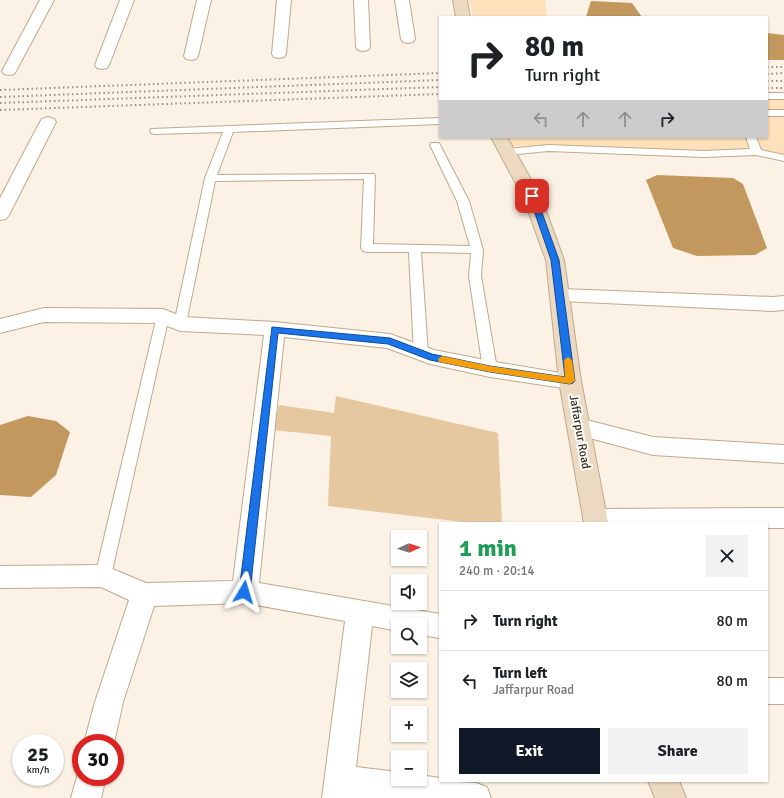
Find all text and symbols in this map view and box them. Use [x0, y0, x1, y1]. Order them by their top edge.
text: 80 m [525, 30, 584, 64]
icon: right [459, 32, 511, 84]
text: Turn right [525, 64, 600, 86]
icon: left [530, 108, 552, 130]
icon: ahead [572, 108, 594, 130]
icon: ahead [614, 108, 636, 130]
icon: right [656, 108, 678, 130]
pin [515, 179, 549, 213]
icon: arrive [521, 185, 543, 207]
street label: Jaffarpur Road [566, 394, 593, 470]
north arrow [391, 530, 427, 566]
map controls [391, 530, 427, 786]
text: 1 min [459, 533, 517, 563]
button: close [706, 535, 748, 577]
text: 240 m · 20:14 [459, 563, 535, 579]
position arrow [223, 571, 265, 613]
button: sound [391, 574, 427, 610]
icon: right [459, 610, 481, 632]
text: Turn right [493, 612, 558, 630]
text: 80 m [717, 612, 748, 630]
button: search [391, 618, 427, 654]
button: layers [391, 662, 427, 698]
text: Turn left [493, 664, 547, 682]
icon: left [459, 670, 481, 692]
text: 80 m [717, 672, 748, 690]
text: Jaffarpur Road [493, 682, 574, 698]
button: + [391, 706, 427, 742]
button: Exit [459, 728, 600, 774]
button: Share [608, 728, 748, 774]
speed limit sign: 30 [72, 734, 124, 786]
text: 25 [27, 742, 49, 767]
button: − [391, 750, 427, 786]
text: km/h [27, 764, 49, 776]

